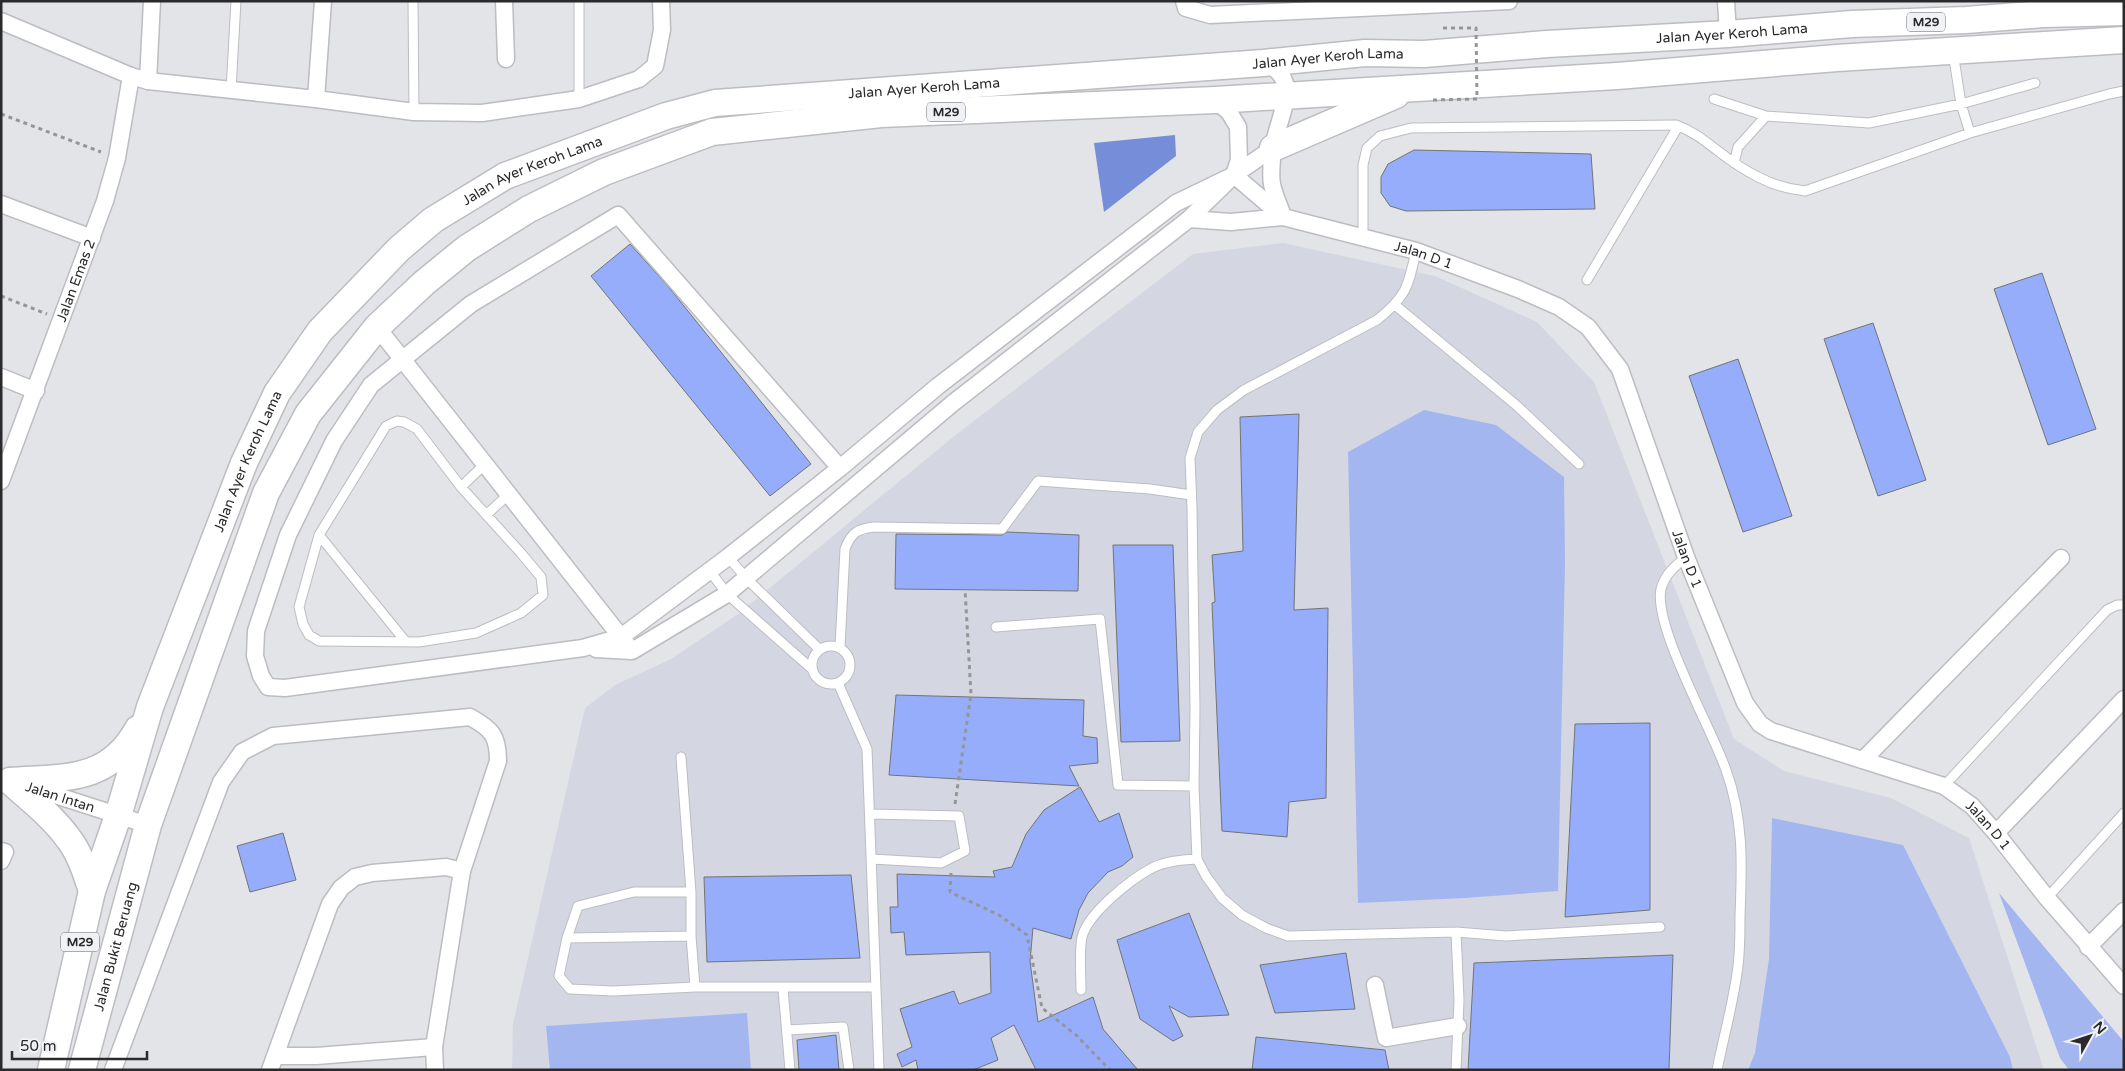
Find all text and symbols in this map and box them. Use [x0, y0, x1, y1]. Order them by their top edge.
road number: M29 [1907, 13, 1945, 32]
street label: Jalan Ayer Keroh Lama [1656, 20, 1809, 47]
street label: Jalan Ayer Keroh Lama [1252, 45, 1404, 73]
street label: Jalan Ayer Keroh Lama [848, 74, 1001, 102]
road number: M29 [927, 102, 965, 121]
street label: Jalan Ayer Keroh Lama [459, 132, 605, 209]
street label: Jalan Emas 2 [53, 237, 99, 324]
street label: Jalan D 1 [1392, 238, 1455, 273]
street label: Jalan Ayer Keroh Lama [210, 388, 286, 535]
street label: Jalan D 1 [1668, 528, 1706, 591]
street label: Jalan Intan [23, 778, 97, 816]
street label: Jalan D 1 [1962, 796, 2014, 854]
street label: Jalan Bukit Beruang [90, 880, 141, 1013]
road number: M29 [61, 932, 99, 952]
north arrow [2065, 1011, 2115, 1061]
text: N [2089, 1018, 2110, 1038]
scale bar [12, 1028, 148, 1060]
text: 50 m [20, 1037, 57, 1055]

